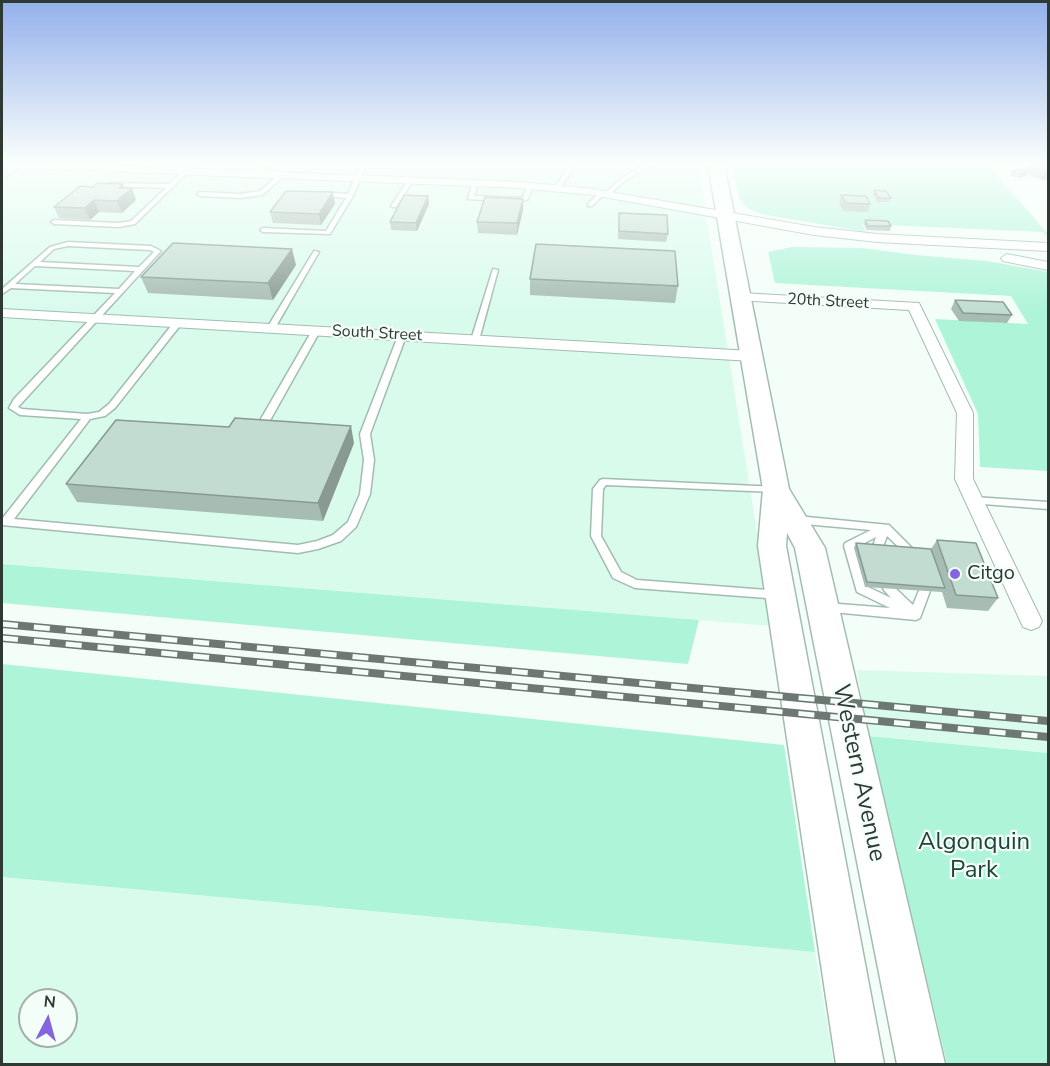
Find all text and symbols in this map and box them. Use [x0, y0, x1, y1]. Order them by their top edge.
street label: 20th Street [787, 290, 869, 314]
street label: South Street [331, 322, 423, 346]
place label: Citgo [967, 562, 1015, 586]
marker: Citgo [948, 567, 962, 581]
street label: Western Avenue [825, 682, 891, 864]
park label: Algonquin Park [918, 829, 1030, 885]
north arrow [18, 988, 78, 1048]
text: N [43, 991, 57, 1014]

